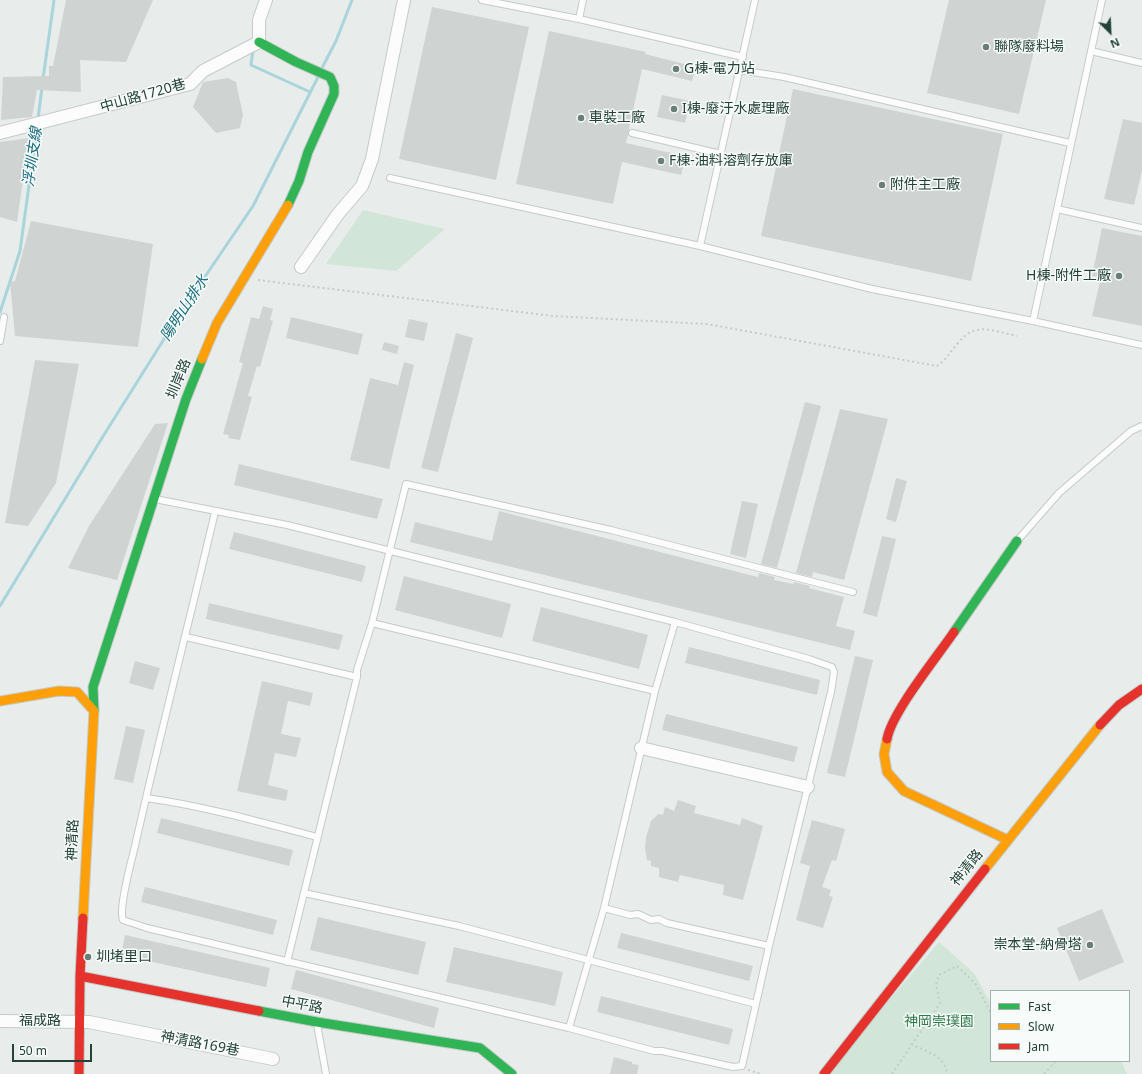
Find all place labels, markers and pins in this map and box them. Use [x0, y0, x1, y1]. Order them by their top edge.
place label: 聯隊廢料場 [994, 39, 1064, 55]
marker: 聯隊廢料場 [981, 42, 991, 52]
place label: G棟-電力站 [684, 61, 755, 77]
marker: G棟-電力站 [671, 64, 681, 74]
place label: I棟-廢汙水處理廠 [682, 101, 789, 117]
marker: I棟-廢汙水處理廠 [669, 104, 679, 114]
place label: 車裝工廠 [589, 110, 645, 126]
marker: 車裝工廠 [576, 113, 586, 123]
place label: F棟-油料溶劑存放庫 [669, 153, 793, 169]
marker: F棟-油料溶劑存放庫 [656, 156, 666, 166]
place label: 附件主工廠 [890, 177, 960, 193]
marker: 附件主工廠 [877, 180, 887, 190]
place label: H棟-附件工廠 [1026, 268, 1111, 284]
marker: H棟-附件工廠 [1114, 271, 1124, 281]
place label: 崇本堂-納骨塔 [993, 937, 1082, 953]
marker: 崇本堂-納骨塔 [1085, 940, 1095, 950]
place label: 圳堵里口 [96, 949, 152, 965]
marker: 圳堵里口 [83, 952, 93, 962]

